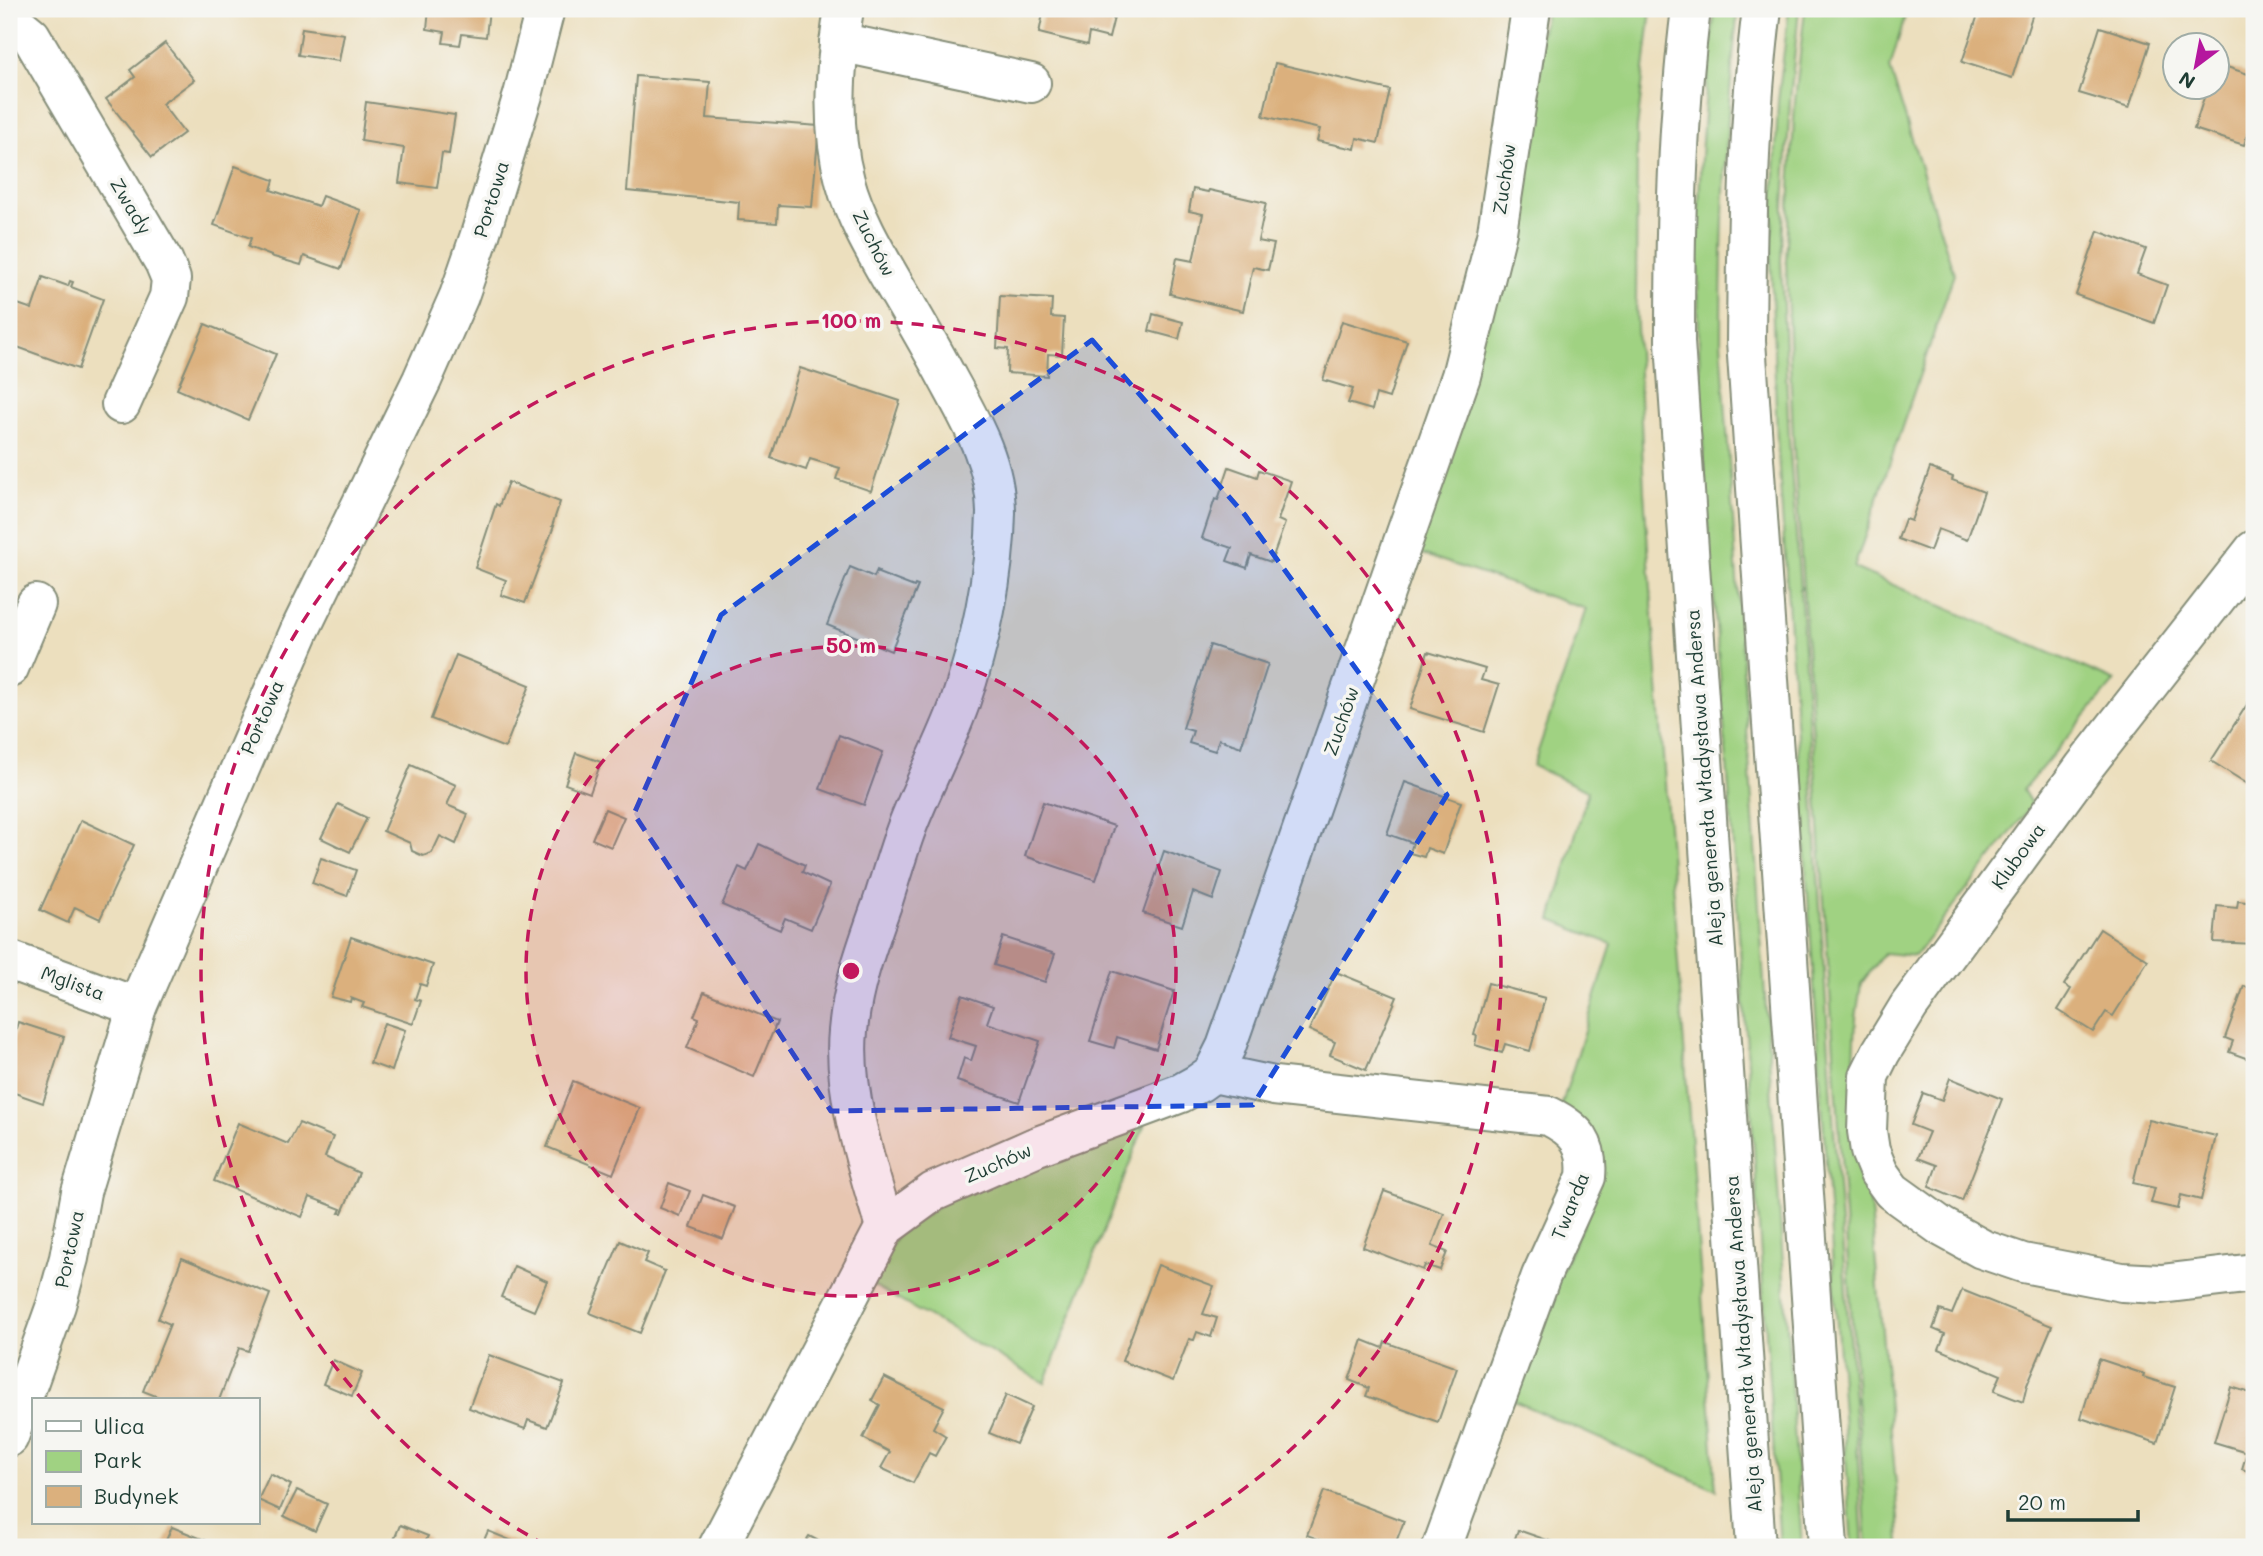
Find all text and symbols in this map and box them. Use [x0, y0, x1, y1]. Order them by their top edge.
north arrow [2162, 32, 2232, 102]
text: N [2174, 66, 2199, 95]
street label: Zuchów [1486, 142, 1521, 216]
street label: Portowa [467, 158, 514, 240]
street label: Zwady [105, 173, 158, 238]
street label: Zuchów [847, 205, 902, 280]
text: 100 m [821, 306, 881, 333]
street label: Aleja generała Władysława Andersa [1679, 608, 1728, 948]
text: 50 m [826, 631, 876, 658]
street label: Portowa [234, 676, 289, 758]
street label: Zuchów [1317, 683, 1364, 759]
street label: Klubowa [1985, 817, 2050, 894]
street label: Mglista [38, 959, 109, 1006]
centre of rings [839, 959, 863, 983]
street label: Zuchów [960, 1137, 1035, 1188]
street label: Twarda [1545, 1168, 1594, 1243]
street label: Aleja generała Władysława Andersa [1718, 1174, 1767, 1514]
street label: Portowa [48, 1208, 89, 1290]
legend [32, 1398, 259, 1524]
text: Ulica [94, 1412, 145, 1439]
text: Park [94, 1446, 142, 1473]
scale bar [2008, 1479, 2137, 1523]
text: Budynek [94, 1482, 179, 1509]
text: 20 m [2018, 1488, 2066, 1515]

